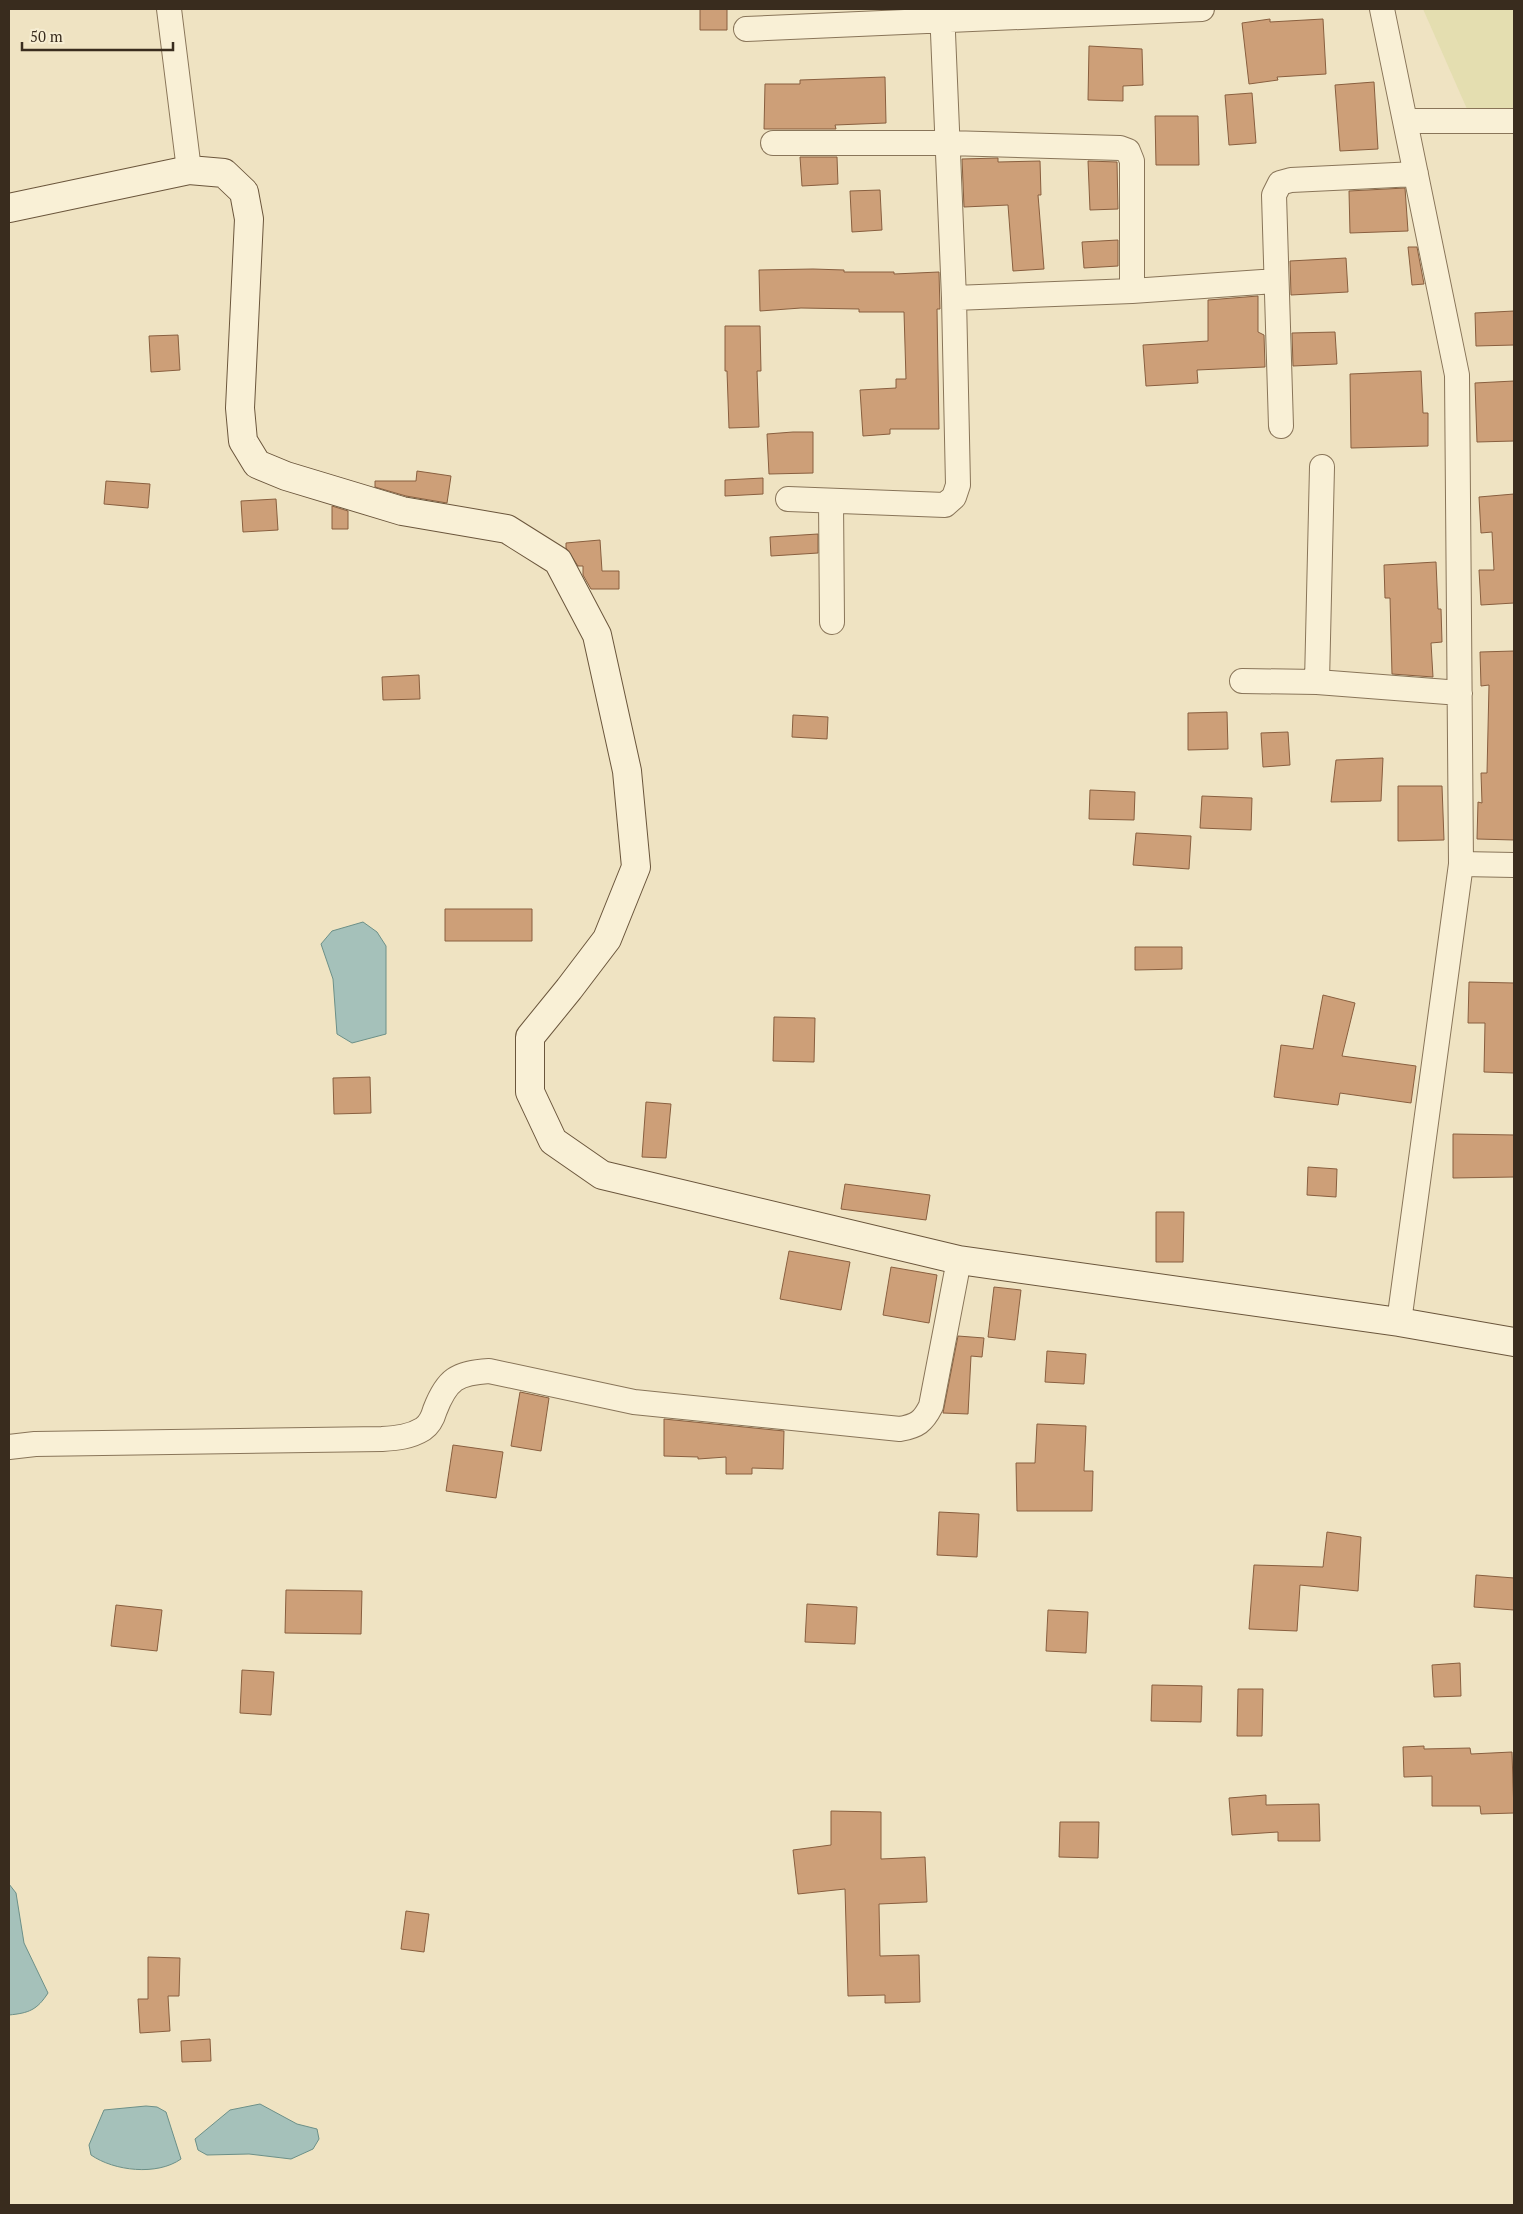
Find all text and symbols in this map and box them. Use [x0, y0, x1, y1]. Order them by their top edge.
scale bar [22, 20, 174, 52]
text: 50 m [30, 26, 63, 46]

